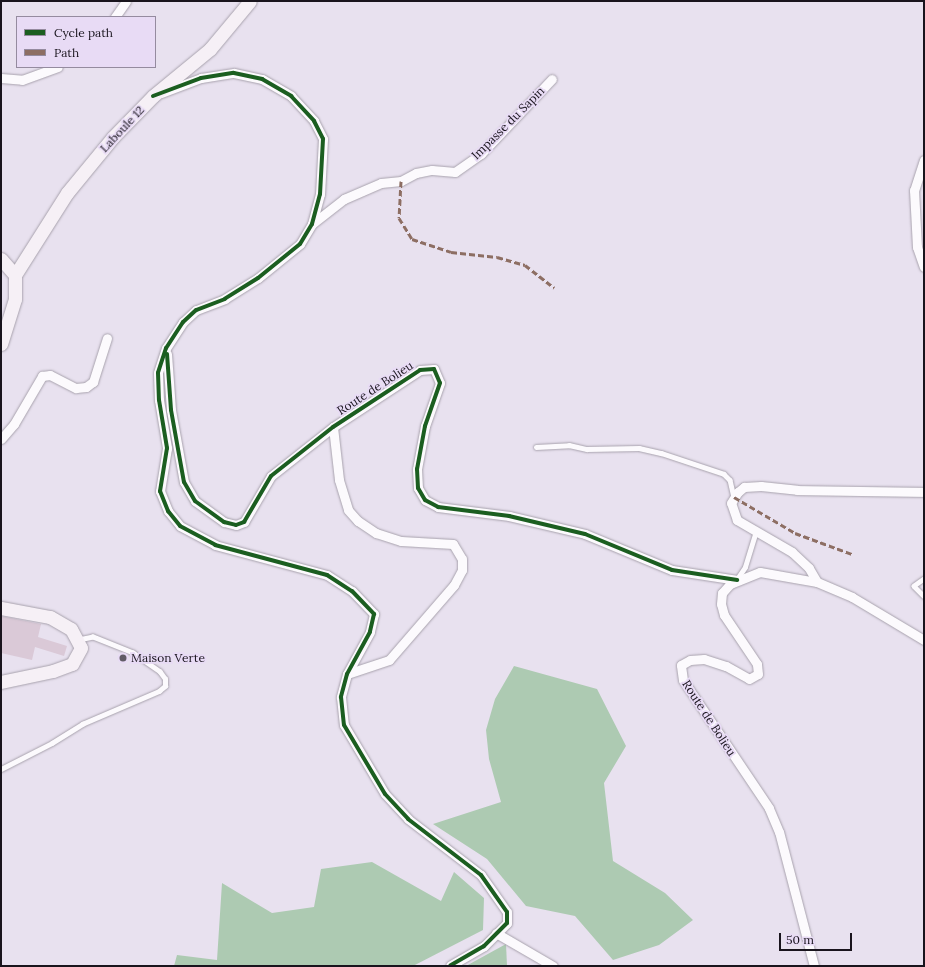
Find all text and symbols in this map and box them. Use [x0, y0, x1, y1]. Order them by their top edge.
legend [16, 16, 156, 68]
text: Cycle path [54, 25, 113, 40]
text: Path [54, 45, 79, 60]
street label: Impasse du Sapin [469, 84, 547, 162]
street label: Laboule 12 [97, 103, 147, 155]
street label: Route de Bolieu [334, 358, 416, 418]
place label: Maison Verte [131, 651, 205, 665]
marker: Maison Verte [118, 653, 128, 663]
street label: Route de Bolieu [679, 677, 739, 759]
scale bar [781, 925, 854, 951]
text: 50 m [786, 932, 814, 947]

